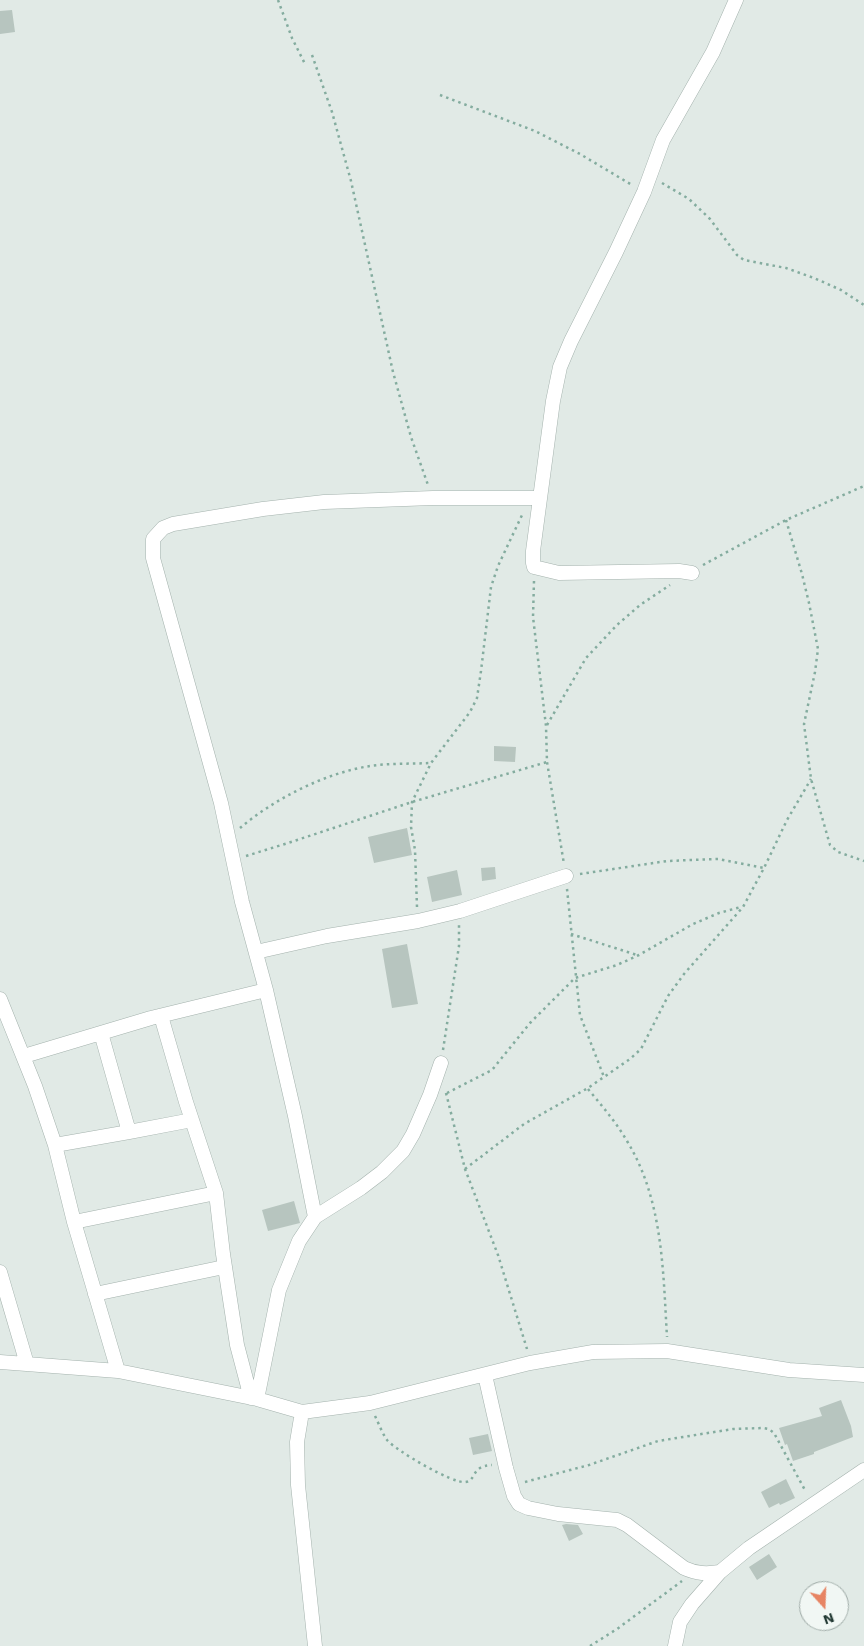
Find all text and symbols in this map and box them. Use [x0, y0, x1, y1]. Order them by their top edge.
north arrow [799, 1581, 849, 1631]
text: N [821, 1610, 836, 1628]

